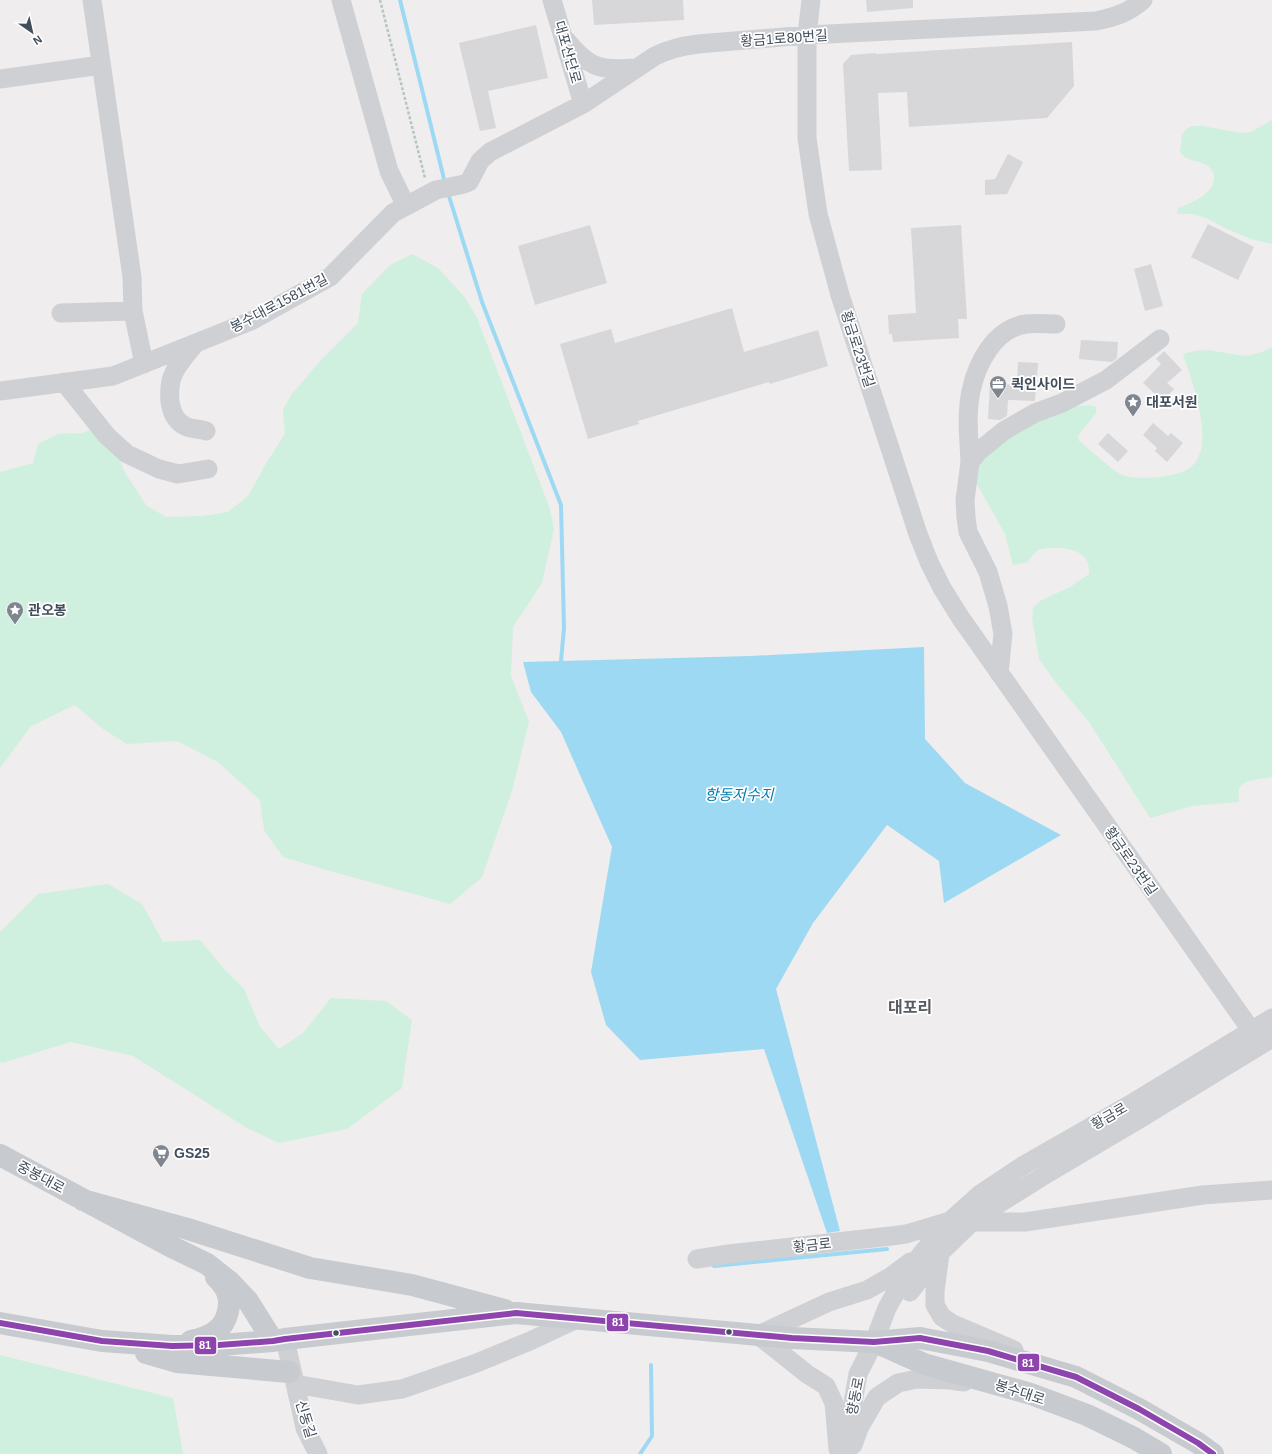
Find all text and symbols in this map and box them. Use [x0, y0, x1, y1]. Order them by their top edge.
north arrow [12, 12, 52, 52]
street label: 대포산단로 [551, 19, 585, 85]
street label: 황금1로80번길 [740, 27, 828, 49]
text: N [31, 33, 44, 48]
street label: 봉수대로1581번길 [227, 270, 331, 336]
street label: 황금로23번길 [838, 308, 878, 390]
office icon: 퀵인사이드 [988, 374, 1008, 399]
place label: 퀵인사이드 [1011, 376, 1076, 392]
place icon: 대포서원 [1123, 392, 1143, 417]
place label: 대포서원 [1146, 394, 1198, 410]
place icon: 관오봉 [5, 600, 25, 625]
place label: 관오봉 [28, 602, 67, 618]
water label: 항동저수지 [704, 786, 775, 803]
street label: 황금로23번길 [1102, 824, 1160, 898]
district label: 대포리 [888, 999, 932, 1016]
street label: 황금로 [1088, 1099, 1130, 1133]
supermarket icon: GS25 [151, 1143, 171, 1168]
place label: GS25 [174, 1145, 210, 1161]
street label: 중봉대로 [14, 1158, 68, 1196]
street label: 황금로 [792, 1235, 832, 1255]
line badge: 81 [606, 1313, 629, 1332]
text: 81 [612, 1316, 624, 1328]
unlabelled marker [724, 1327, 734, 1337]
unlabelled marker [331, 1328, 341, 1338]
line badge: 81 [194, 1336, 217, 1355]
text: 81 [199, 1339, 211, 1351]
line badge: 81 [1017, 1353, 1040, 1372]
text: 81 [1022, 1357, 1034, 1369]
street label: 향동로 [843, 1375, 867, 1416]
street label: 봉수대로 [993, 1376, 1047, 1408]
street label: 신동길 [293, 1398, 319, 1440]

